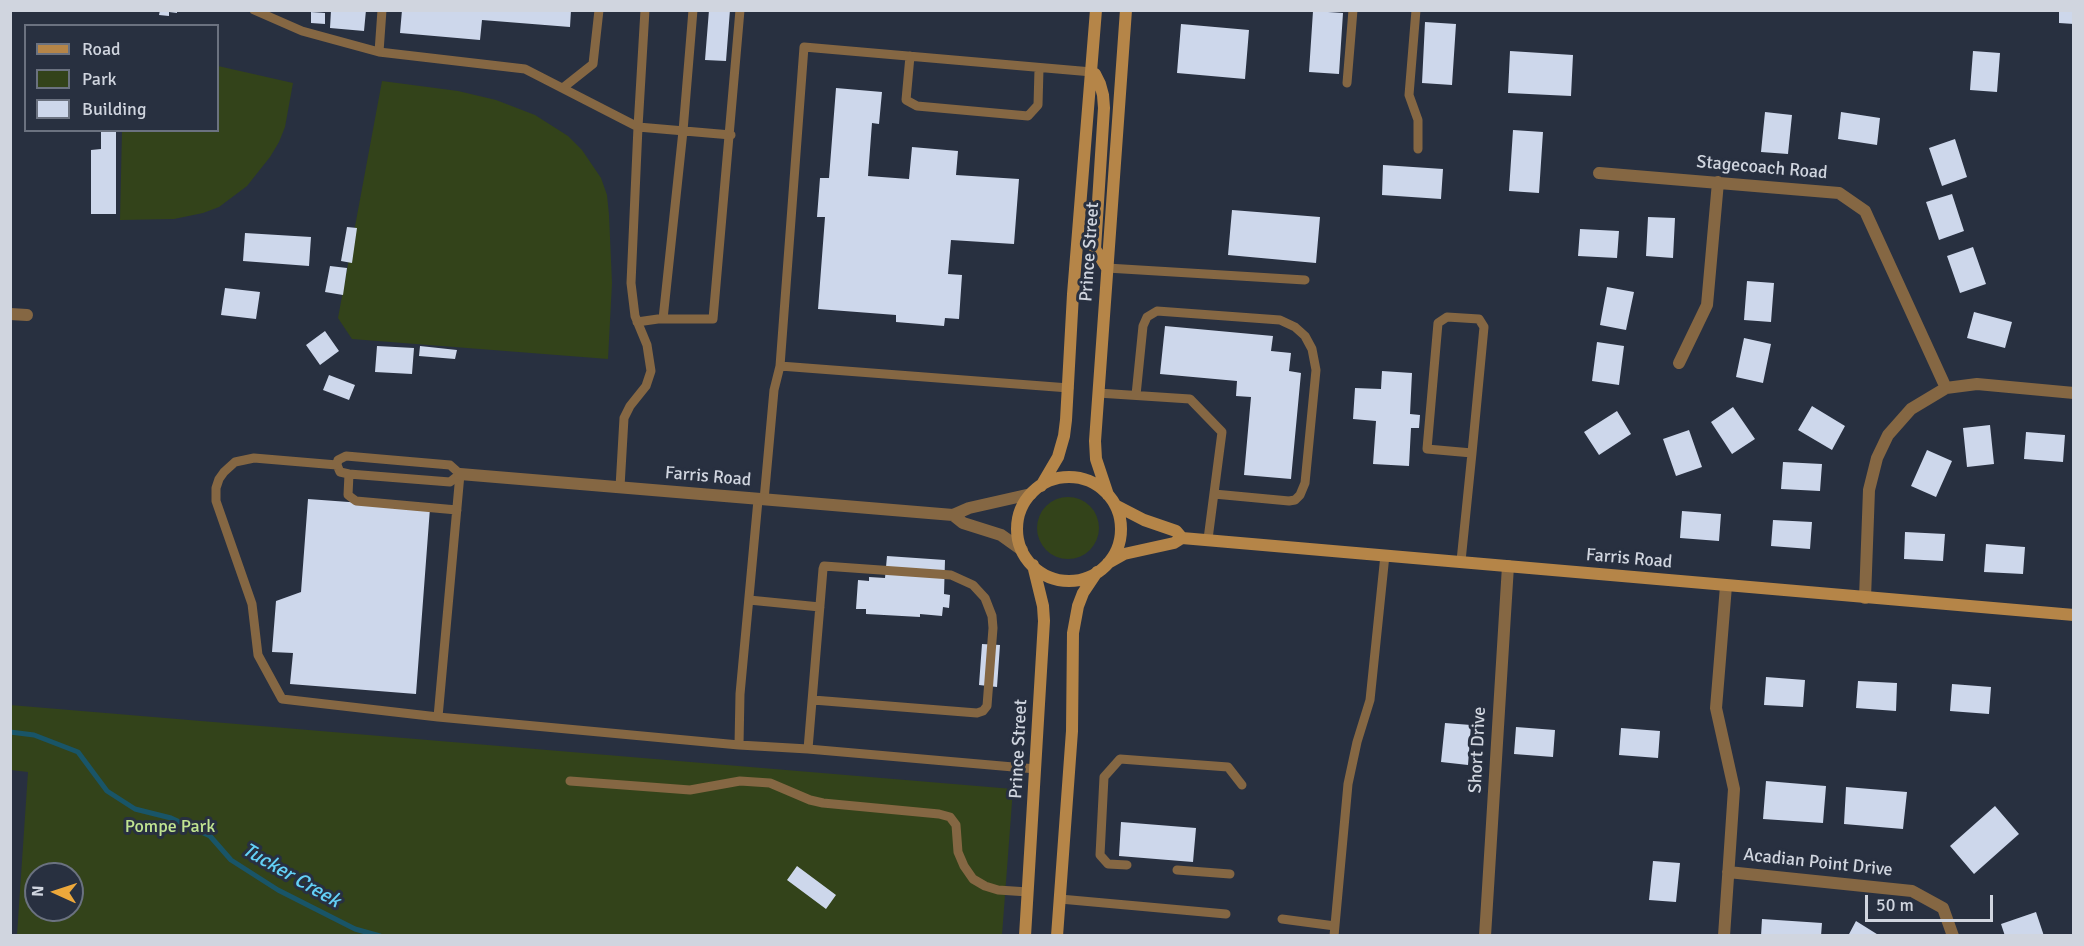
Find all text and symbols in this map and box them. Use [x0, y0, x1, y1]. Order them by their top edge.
legend [24, 24, 219, 132]
text: Road [82, 38, 121, 60]
text: Park [82, 68, 117, 90]
text: Building [82, 98, 146, 120]
street label: Stagecoach Road [1696, 152, 1828, 184]
street label: Prince Street [1076, 201, 1104, 303]
street label: Farris Road [664, 462, 752, 492]
street label: Farris Road [1585, 544, 1673, 574]
street label: Prince Street [1006, 699, 1032, 799]
street label: Short Drive [1465, 706, 1491, 794]
park label: Pompe Park [125, 816, 215, 838]
water label: Tucker Creek [238, 838, 344, 914]
street label: Acadian Point Drive [1742, 844, 1894, 882]
north arrow [24, 862, 84, 922]
scale bar [1868, 883, 1996, 921]
text: N [28, 885, 48, 897]
text: 50 m [1876, 894, 1914, 916]

